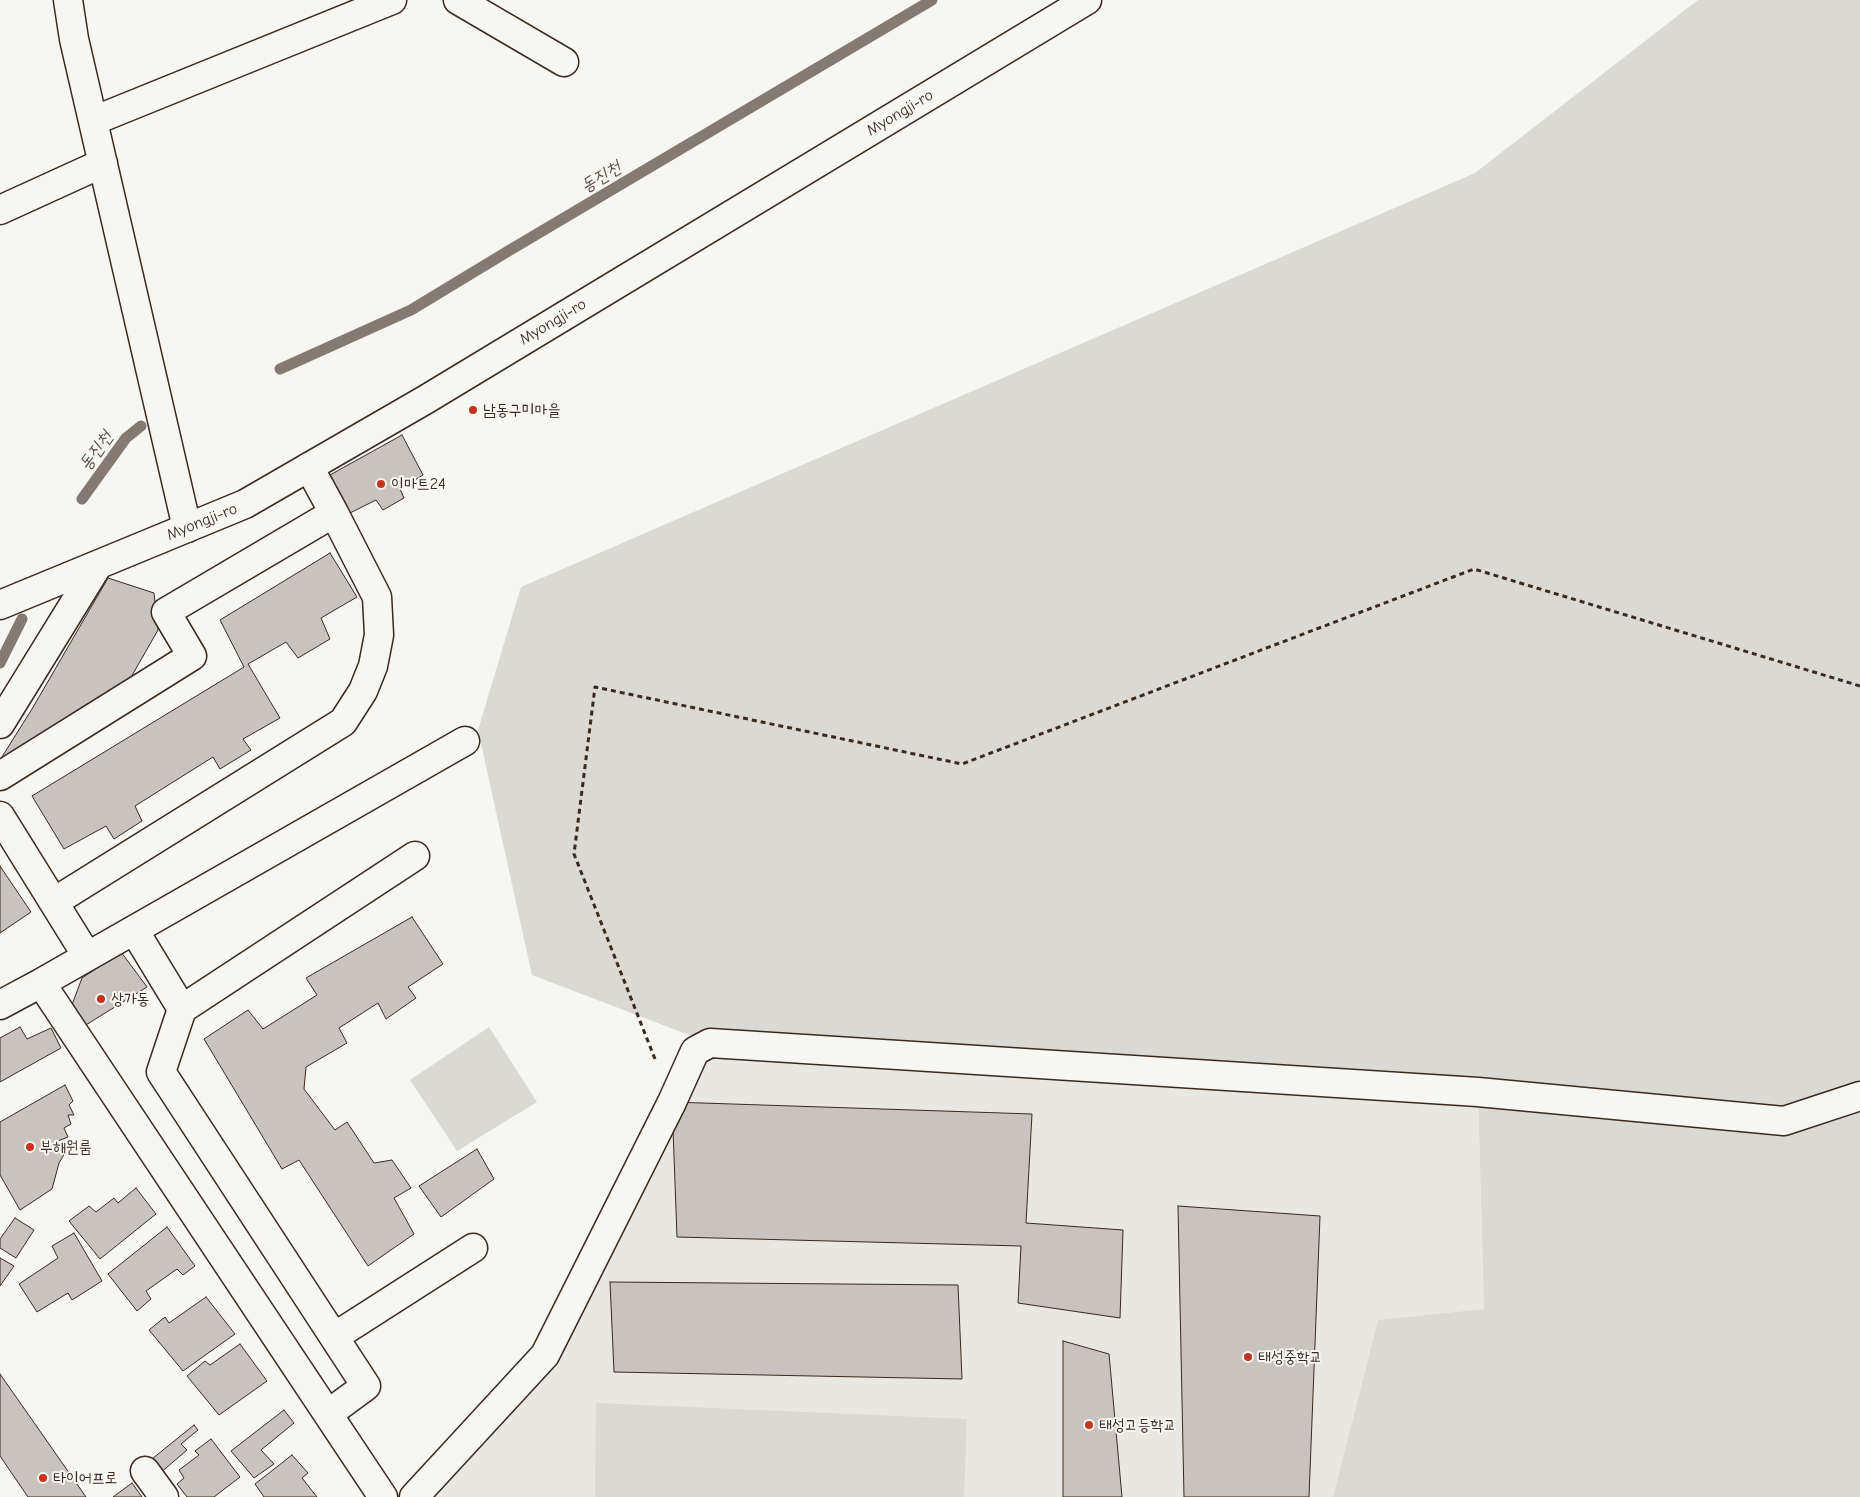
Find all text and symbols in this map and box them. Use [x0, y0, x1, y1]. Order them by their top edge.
street label: Myongji-ro [863, 86, 937, 140]
water label: 동진천 [577, 157, 625, 197]
street label: Myongji-ro [516, 295, 590, 349]
place label: 남동구미마을 [483, 400, 560, 420]
marker: 남동구미마을 [467, 404, 479, 416]
water label: 동진천 [74, 427, 118, 475]
place label: 이마트24 [391, 474, 446, 494]
marker: 이마트24 [375, 478, 387, 490]
street label: Myongji-ro [164, 499, 240, 545]
place label: 상가동 [111, 989, 150, 1009]
marker: 상가동 [95, 993, 107, 1005]
place label: 부해원룸 [40, 1137, 92, 1157]
marker: 부해원룸 [24, 1141, 36, 1153]
place label: 태성중학교 [1258, 1347, 1322, 1367]
marker: 태성중학교 [1242, 1351, 1254, 1363]
place label: 태성고등학교 [1099, 1415, 1176, 1435]
marker: 태성고등학교 [1083, 1419, 1095, 1431]
place label: 타이어프로 [53, 1468, 117, 1488]
marker: 타이어프로 [37, 1472, 49, 1484]

